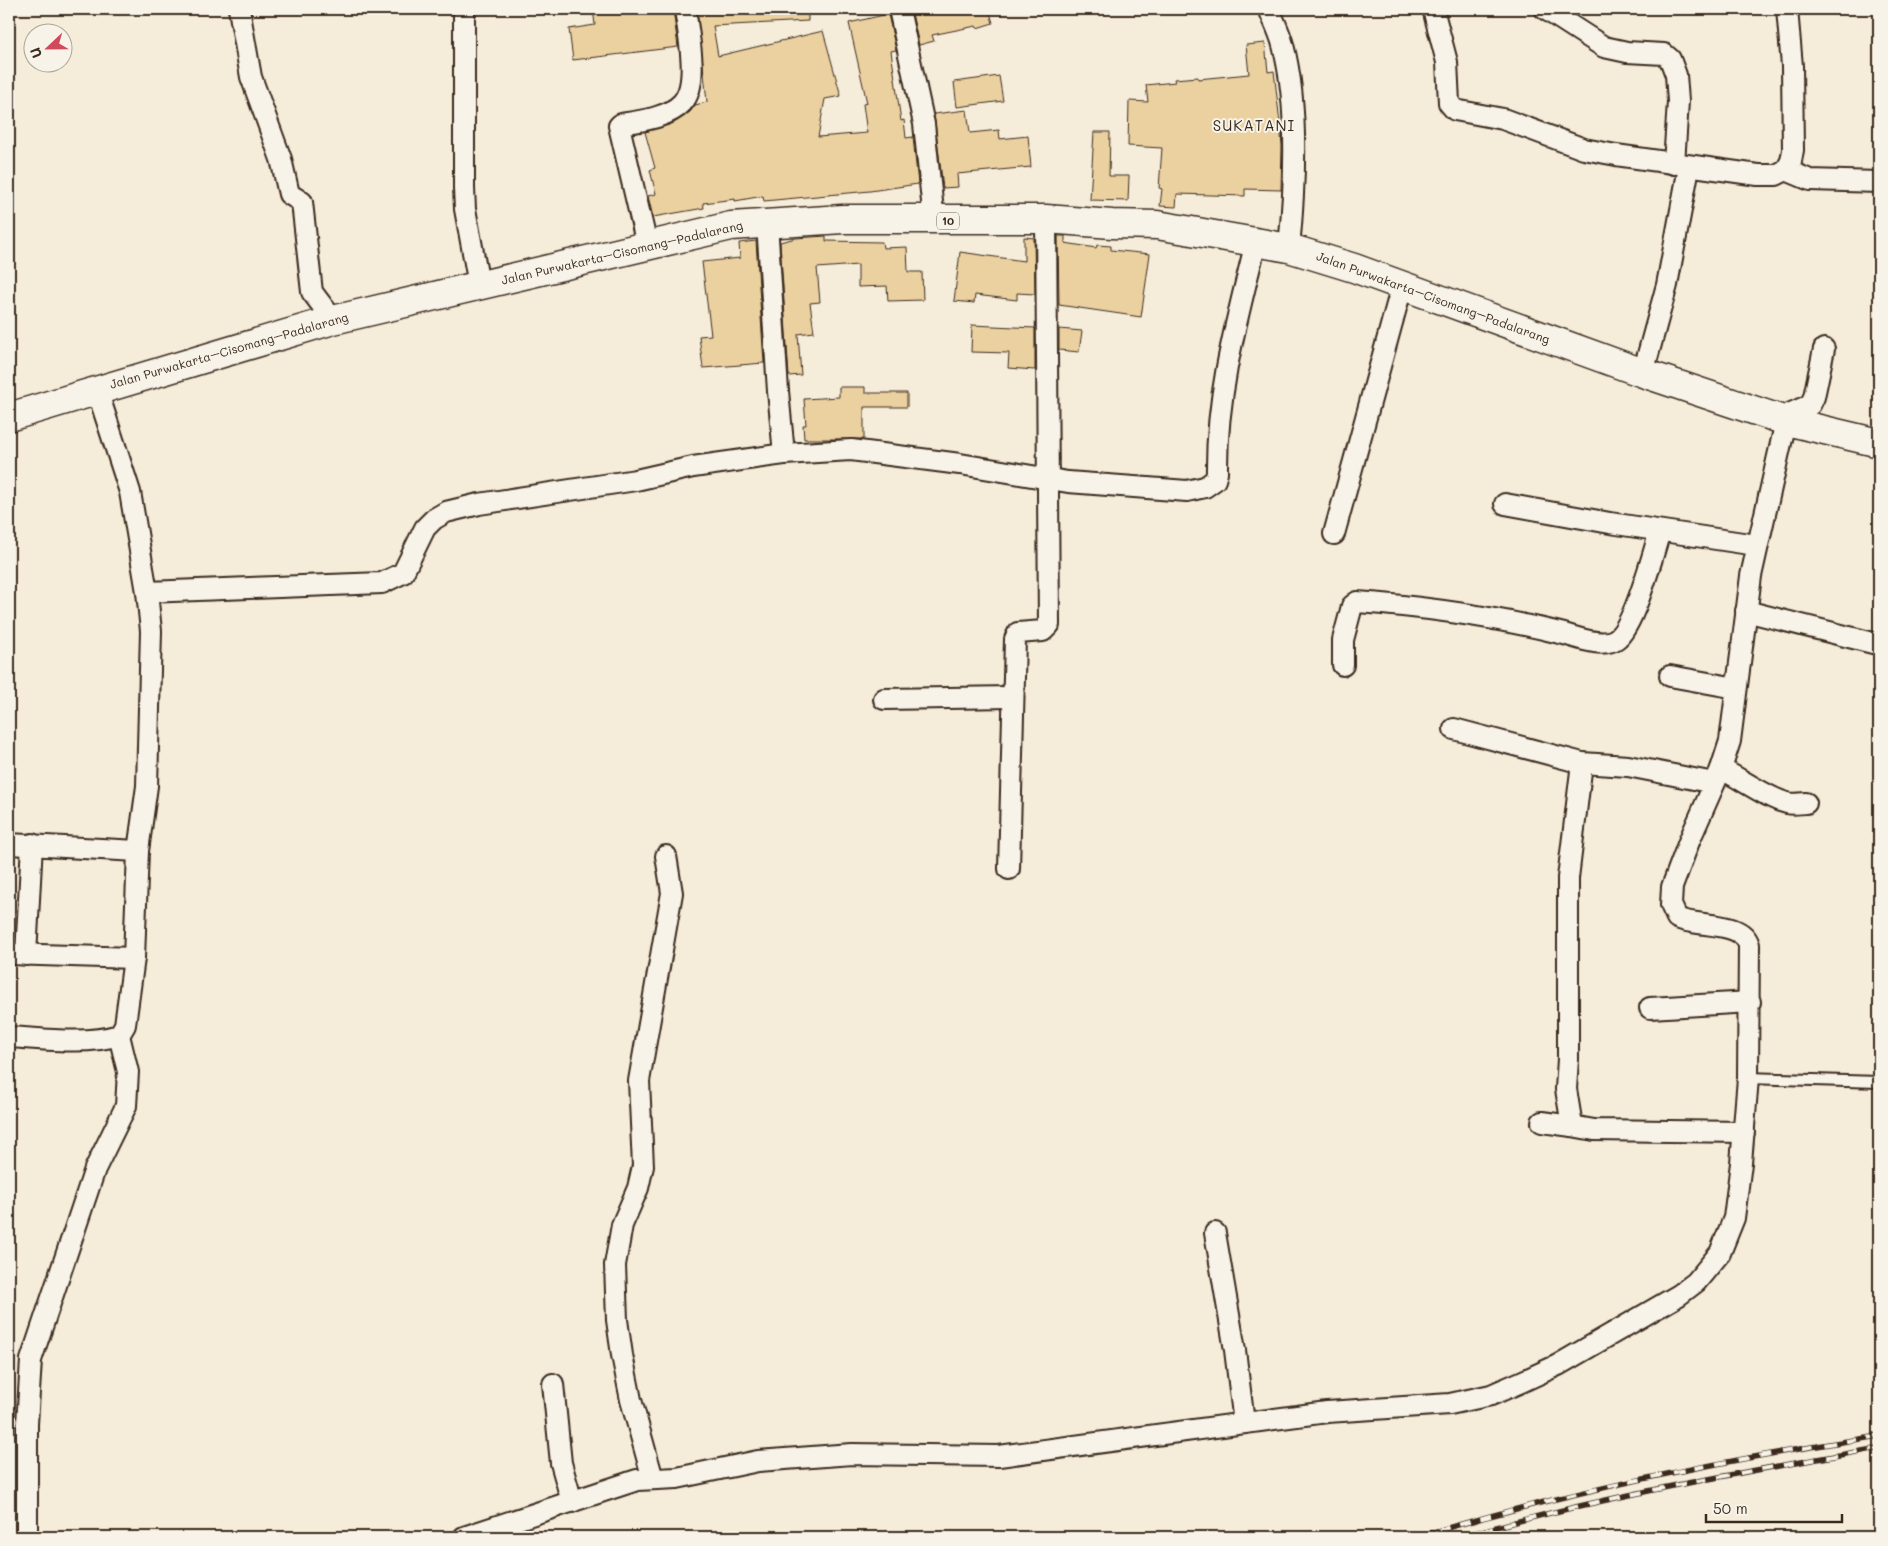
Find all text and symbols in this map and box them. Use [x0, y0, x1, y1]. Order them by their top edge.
north arrow [22, 22, 72, 72]
text: U [25, 45, 46, 61]
district label: SUKATANI [1213, 115, 1295, 135]
road number: 10 [937, 212, 959, 230]
street label: Jalan Purwakarta–Cisomang–Padalarang [499, 216, 744, 288]
street label: Jalan Purwakarta–Cisomang–Padalarang [1314, 247, 1552, 347]
street label: Jalan Purwakarta–Cisomang–Padalarang [108, 308, 350, 392]
scale bar [1706, 1491, 1842, 1523]
text: 50 m [1713, 1498, 1748, 1518]

